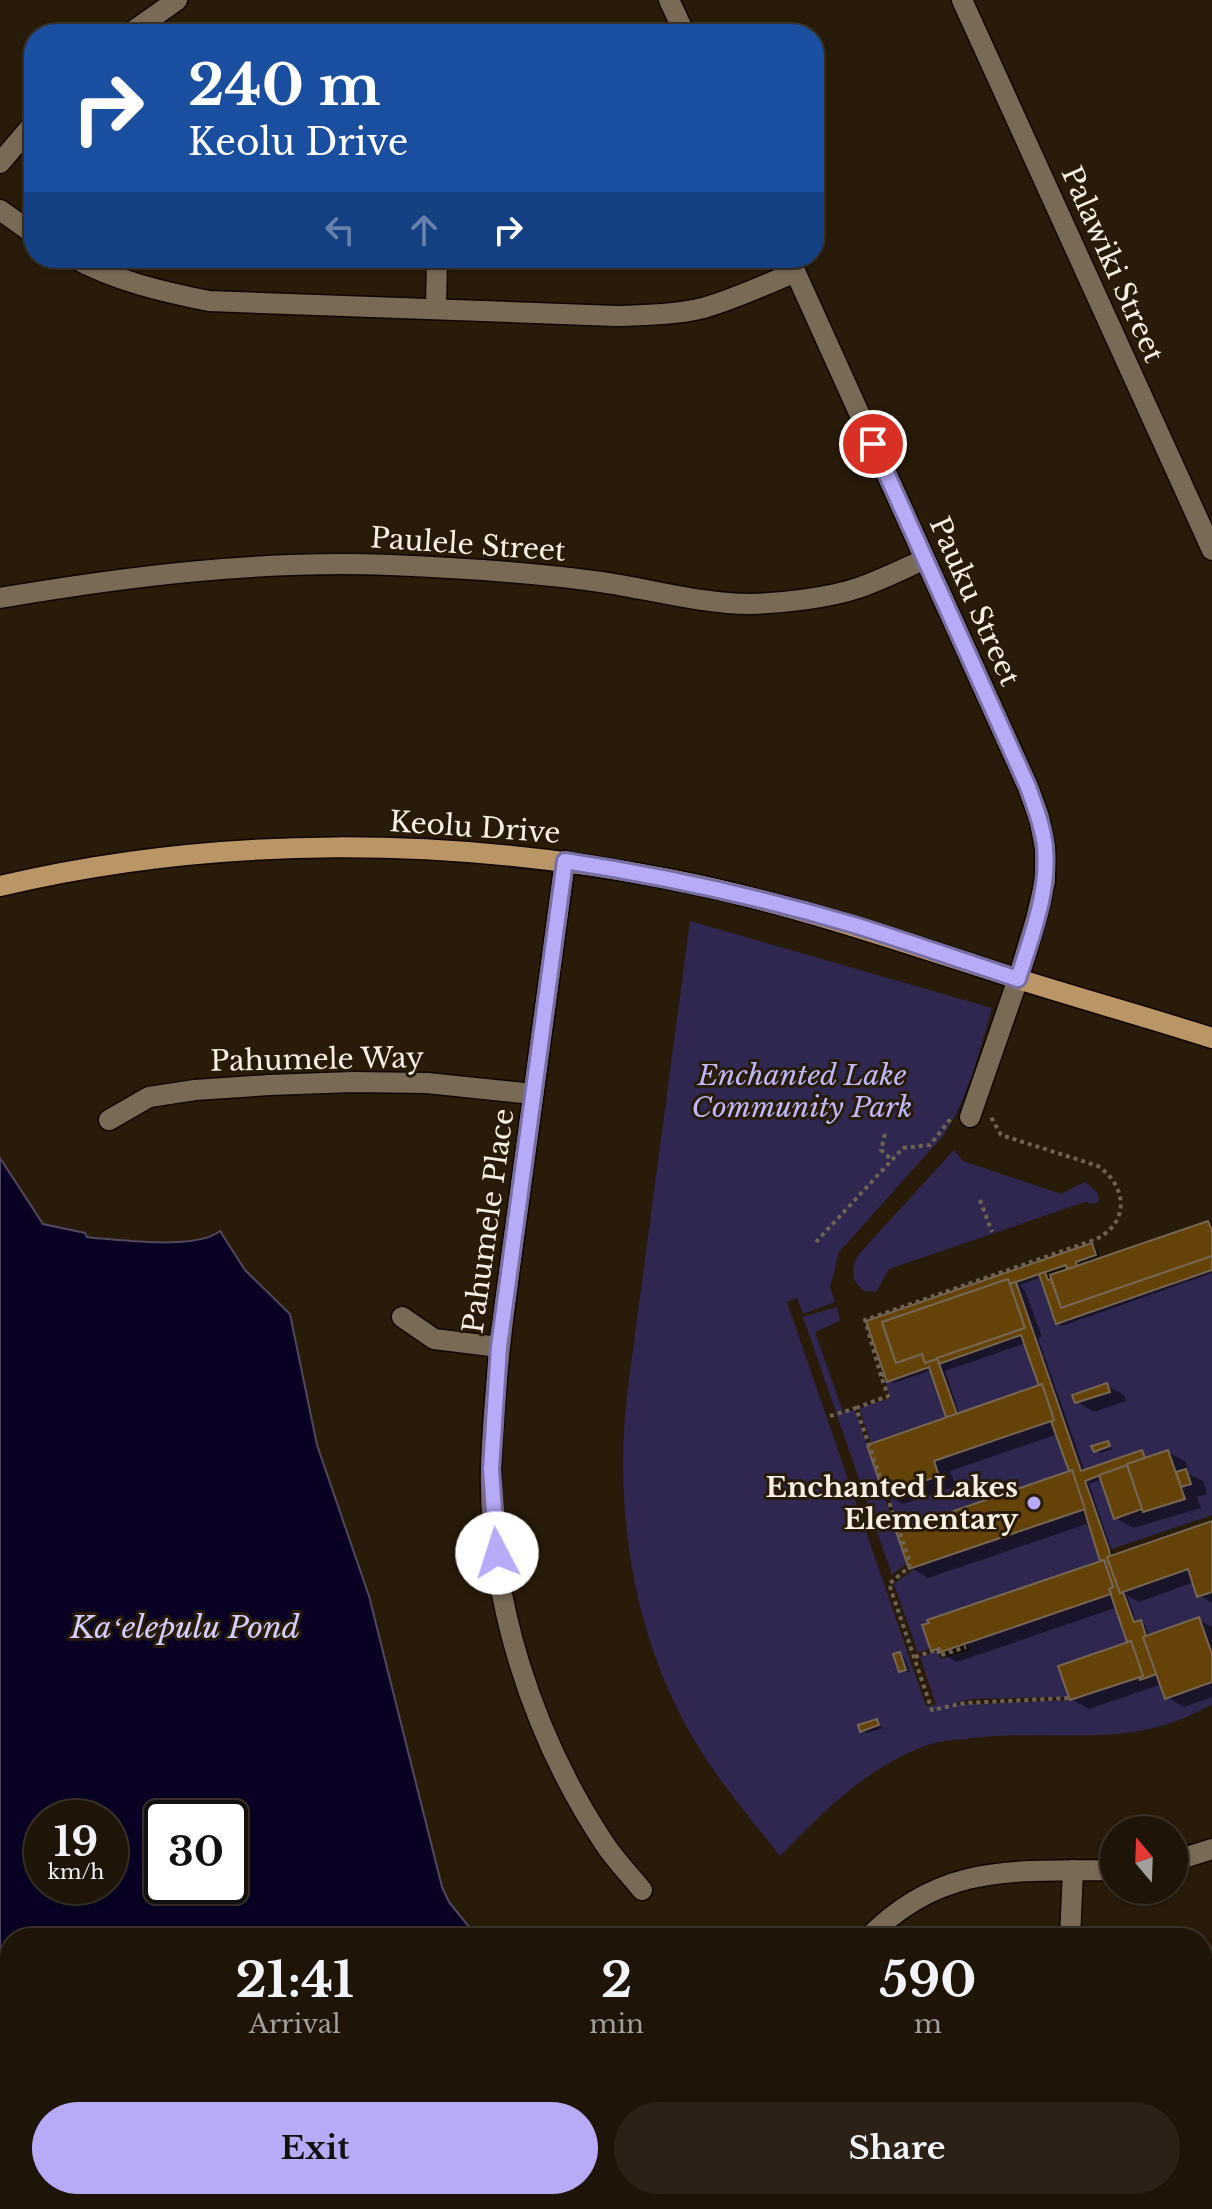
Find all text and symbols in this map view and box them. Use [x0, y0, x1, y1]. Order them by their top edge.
text: 240 m [188, 51, 381, 120]
icon: right [56, 56, 160, 160]
text: Keolu Drive [188, 120, 408, 165]
street label: Palawiki Street [1054, 161, 1172, 368]
icon: left [318, 208, 362, 252]
icon: ahead [402, 208, 446, 252]
icon: right [486, 208, 530, 252]
pin [839, 410, 907, 478]
icon: arrive [851, 422, 895, 466]
street label: Pauku Street [922, 511, 1028, 692]
street label: Paulele Street [369, 520, 567, 569]
street label: Keolu Drive [388, 804, 562, 851]
street label: Pahumele Way [210, 1040, 424, 1079]
park label: Enchanted Lake Community Park [692, 1058, 912, 1125]
street label: Pahumele Place [455, 1106, 522, 1336]
place label: Enchanted Lakes Elementary [766, 1470, 1019, 1537]
marker: Enchanted Lakes Elementary [1025, 1494, 1043, 1512]
position arrow [455, 1511, 539, 1595]
water label: Kaʻelepulu Pond [69, 1609, 300, 1646]
speed limit sign: 30 [144, 1800, 248, 1904]
north arrow [1100, 1816, 1188, 1904]
map controls [1100, 1816, 1188, 1904]
text: 19 [54, 1817, 98, 1867]
text: km/h [48, 1860, 104, 1884]
text: 21:41 [235, 1950, 354, 2010]
text: 2 [601, 1950, 632, 2010]
text: 590 [879, 1950, 977, 2010]
text: Arrival [249, 2008, 341, 2040]
text: min [589, 2008, 644, 2040]
text: m [914, 2008, 942, 2040]
button: Exit [32, 2102, 598, 2194]
button: Share [614, 2102, 1180, 2194]

